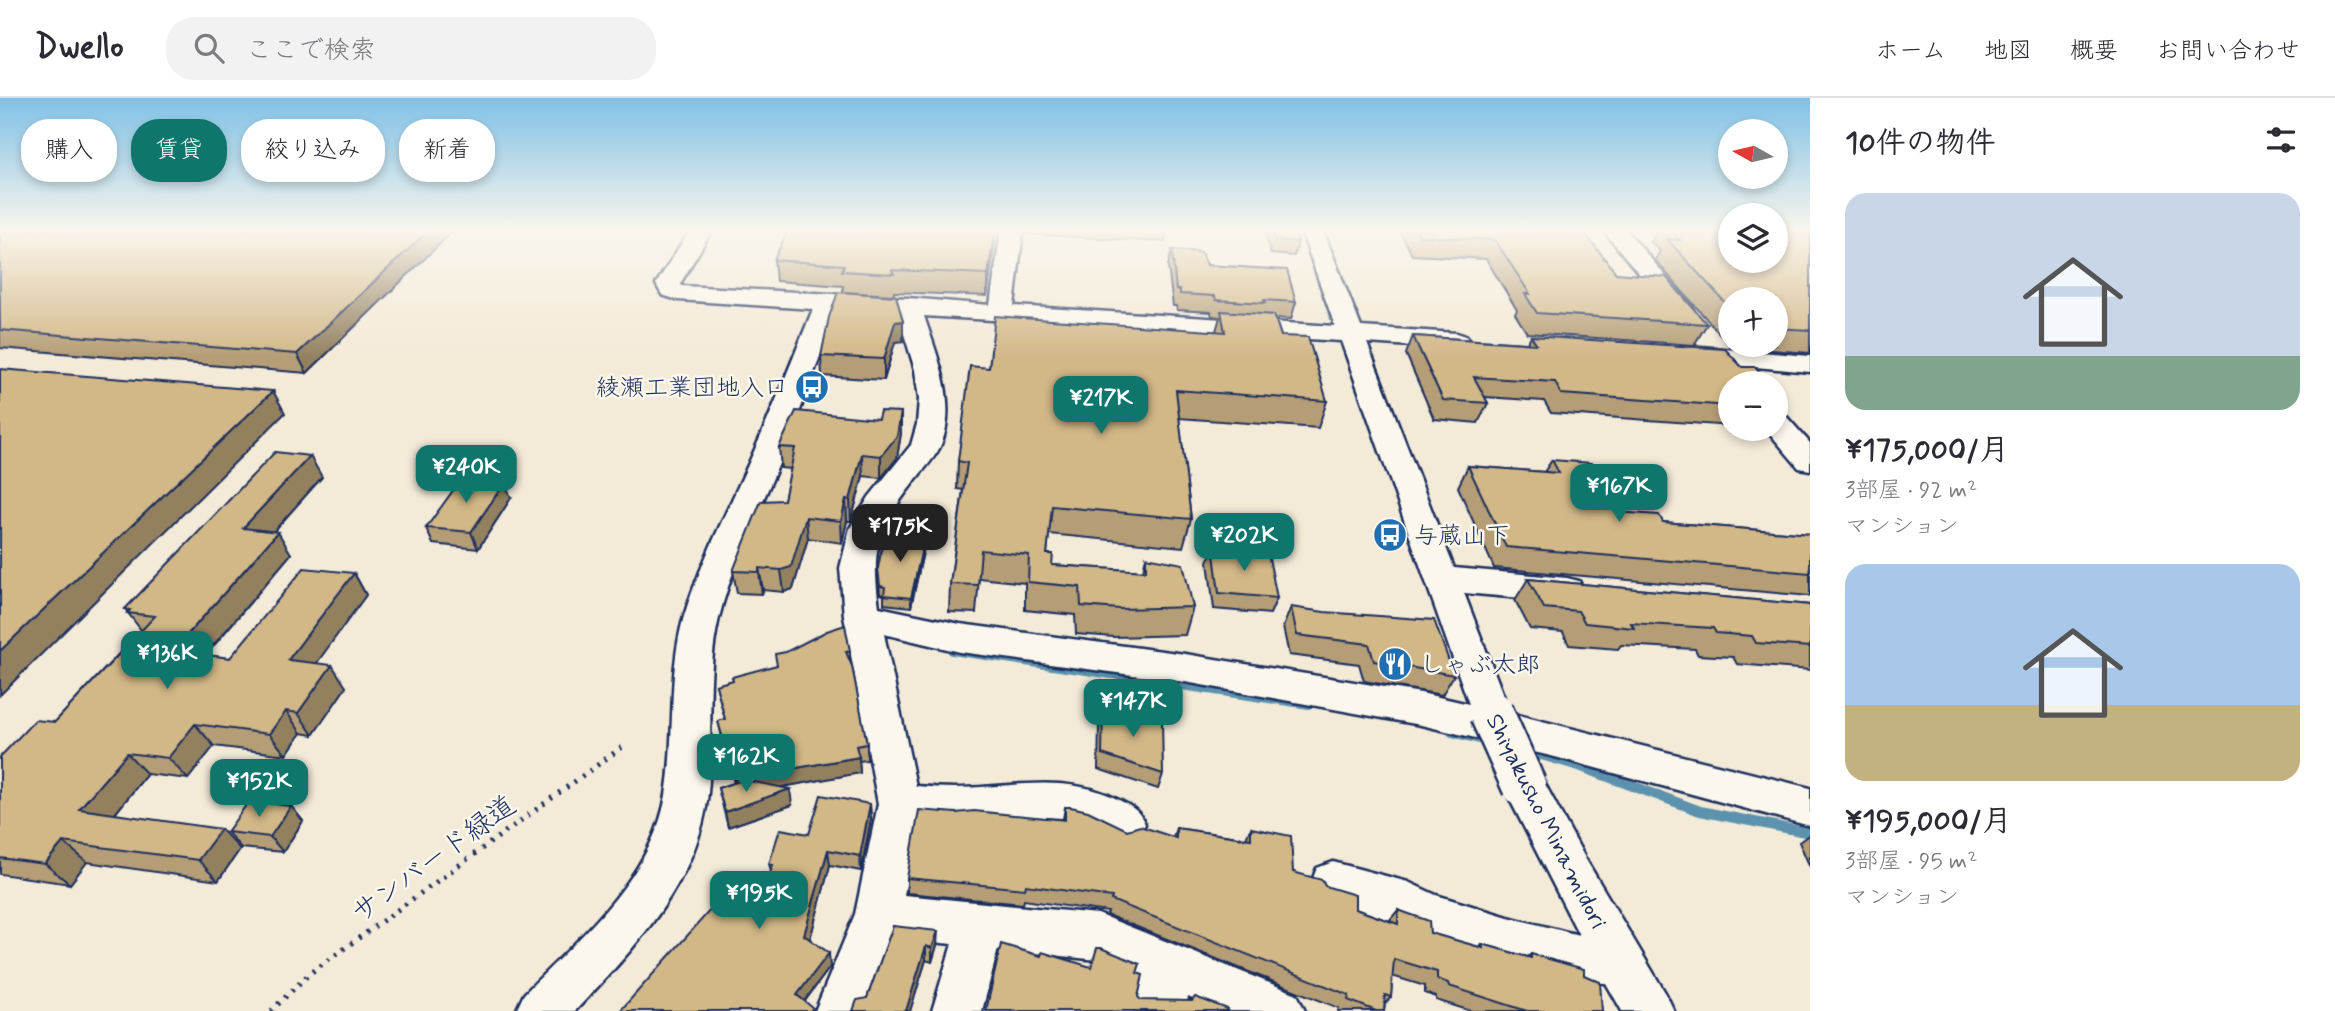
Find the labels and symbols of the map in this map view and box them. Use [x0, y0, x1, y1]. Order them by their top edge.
north arrow [1718, 119, 1788, 189]
bus stop icon: 綾瀬工業団地入口 [793, 368, 831, 406]
place label: 綾瀬工業団地入口 [596, 373, 788, 404]
pin: ¥217K [1052, 376, 1150, 436]
pin: ¥240K [417, 446, 515, 505]
pin: ¥167K [1570, 464, 1668, 524]
pin: ¥175K [851, 504, 949, 564]
pin: ¥202K [1195, 514, 1293, 573]
bus stop icon: 与蔵山下 [1371, 516, 1409, 554]
place label: 与蔵山下 [1414, 521, 1510, 552]
pin: ¥136K [118, 632, 216, 691]
restaurant icon: しゃぶ太郎 [1376, 645, 1414, 683]
place label: しゃぶ太郎 [1420, 650, 1540, 681]
pin: ¥147K [1084, 680, 1182, 739]
street label: Shiyakusho Minamidori [1478, 709, 1613, 935]
pin: ¥162K [697, 734, 795, 794]
pin: ¥152K [210, 760, 308, 819]
street label: サンバード緑道 [345, 788, 524, 932]
pin: ¥195K [710, 872, 808, 931]

